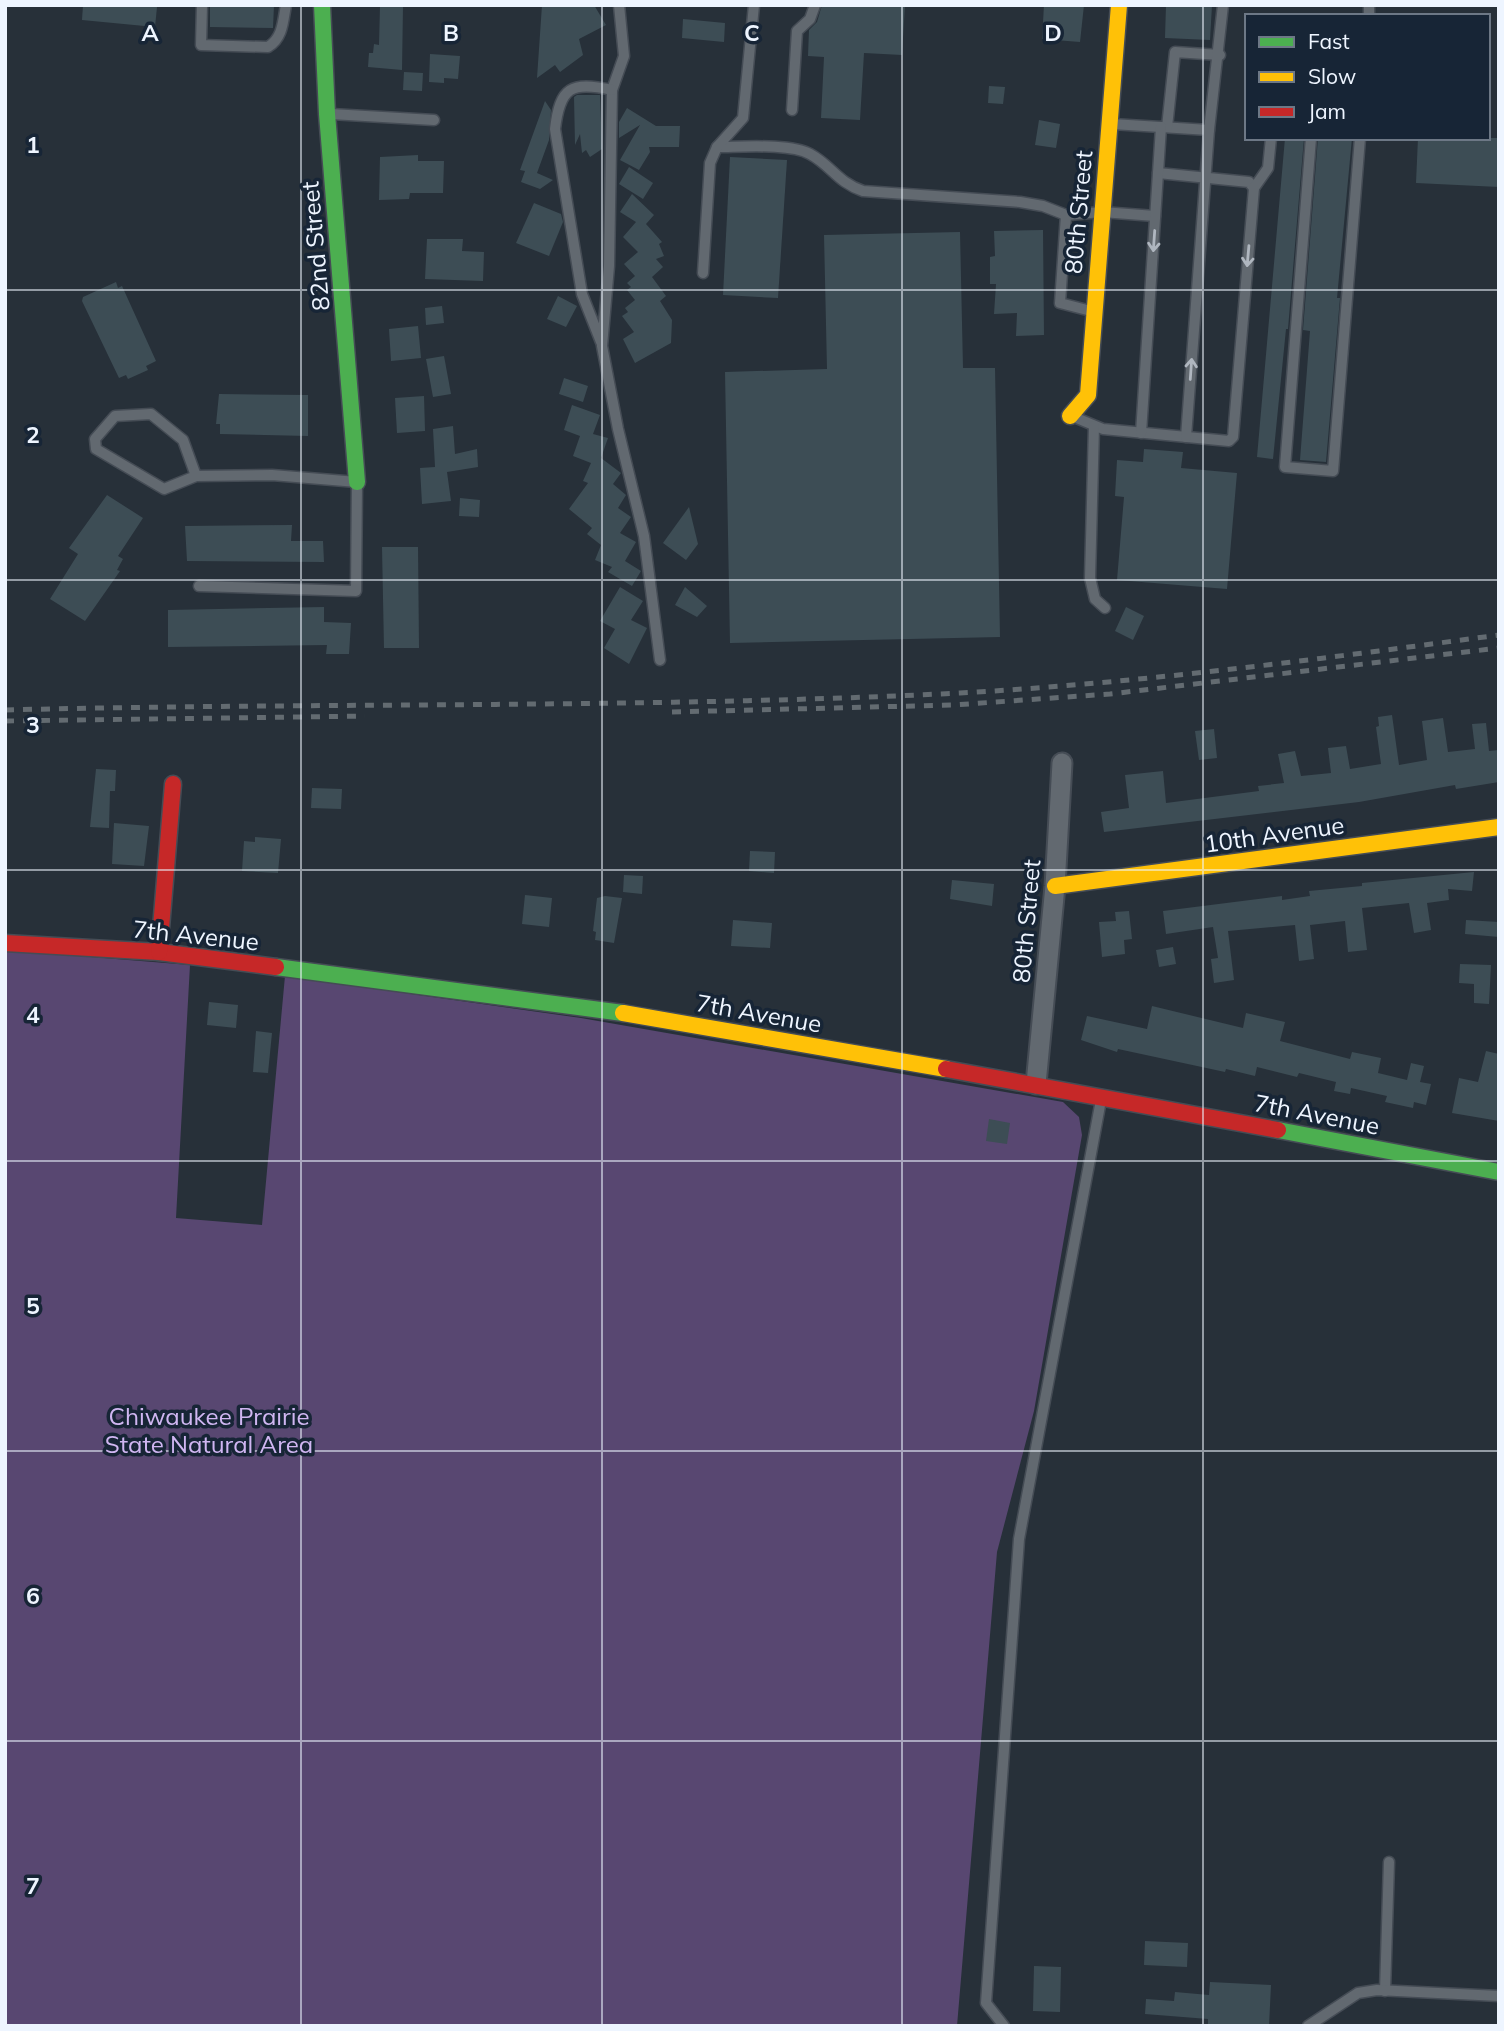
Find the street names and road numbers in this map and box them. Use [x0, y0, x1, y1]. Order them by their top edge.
street label: 80th Street [1058, 149, 1098, 275]
street label: 82nd Street [294, 180, 336, 312]
street label: 10th Avenue [1202, 809, 1346, 859]
street label: 80th Street [1006, 858, 1046, 984]
street label: 7th Avenue [131, 913, 261, 957]
street label: 7th Avenue [694, 987, 824, 1039]
street label: 7th Avenue [1252, 1087, 1382, 1141]

